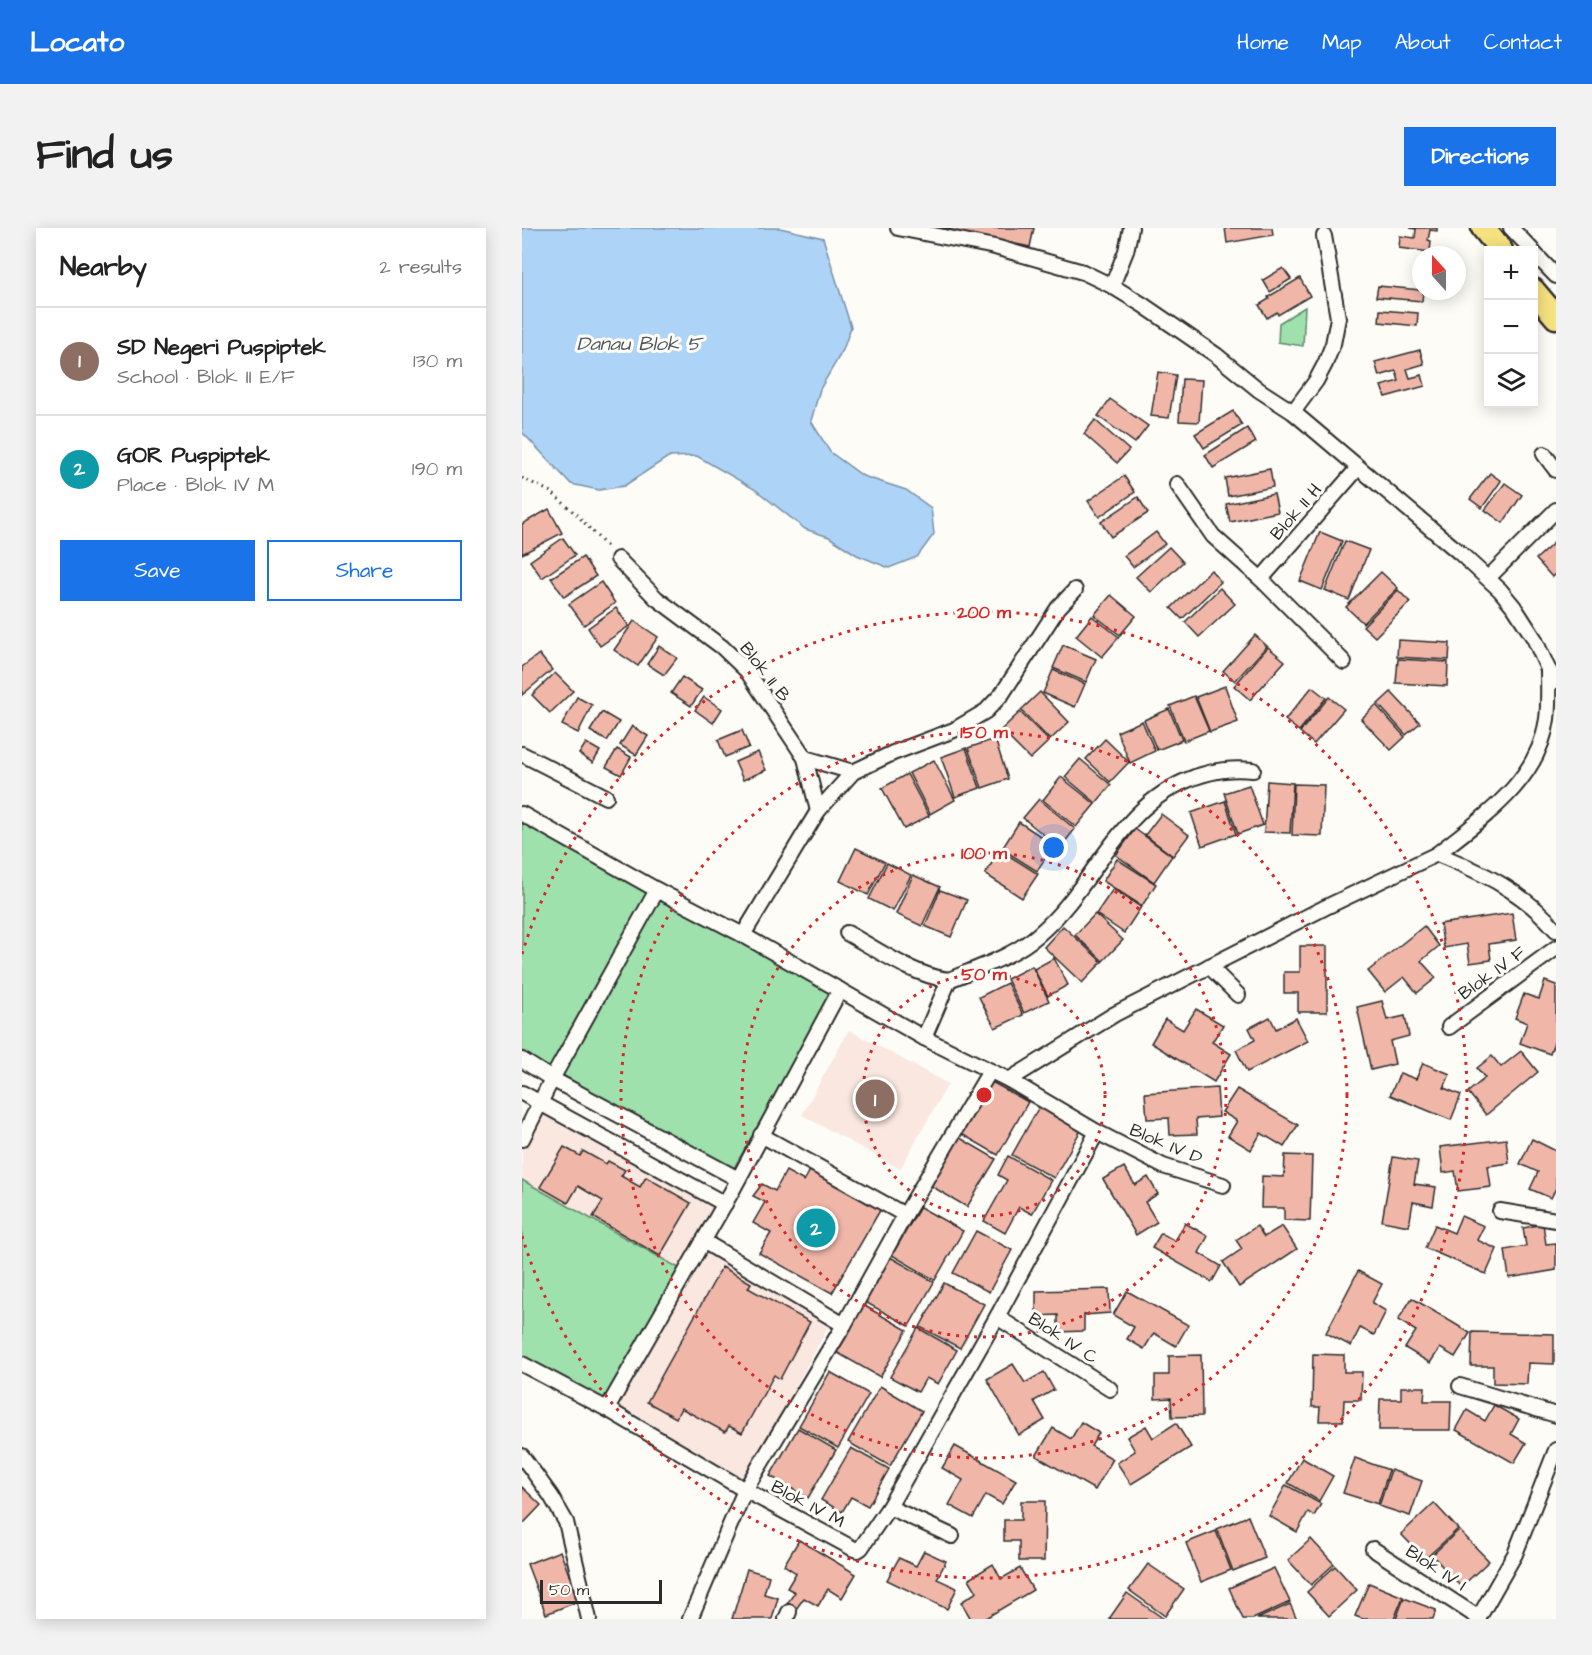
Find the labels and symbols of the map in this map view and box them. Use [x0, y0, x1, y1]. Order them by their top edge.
north arrow [1412, 246, 1466, 300]
water label: Danau Blok 5 [577, 330, 704, 358]
street label: Blok II H [1264, 478, 1328, 546]
text: 200 m [956, 600, 1012, 625]
street label: Blok II B [734, 637, 796, 707]
text: 150 m [960, 720, 1009, 745]
your location [1039, 833, 1068, 862]
text: 100 m [961, 841, 1008, 866]
street label: Blok IV F [1453, 940, 1531, 1006]
text: 50 m [961, 962, 1008, 987]
pin: 1 [856, 1076, 894, 1122]
centre of rings [974, 1085, 994, 1105]
street label: Blok IV D [1126, 1117, 1207, 1171]
pin: 2 [796, 1206, 836, 1250]
street label: Blok IV C [1023, 1306, 1103, 1370]
street label: Blok IV M [767, 1474, 849, 1534]
street label: Blok IV I [1401, 1539, 1471, 1597]
scale bar [540, 1577, 662, 1604]

